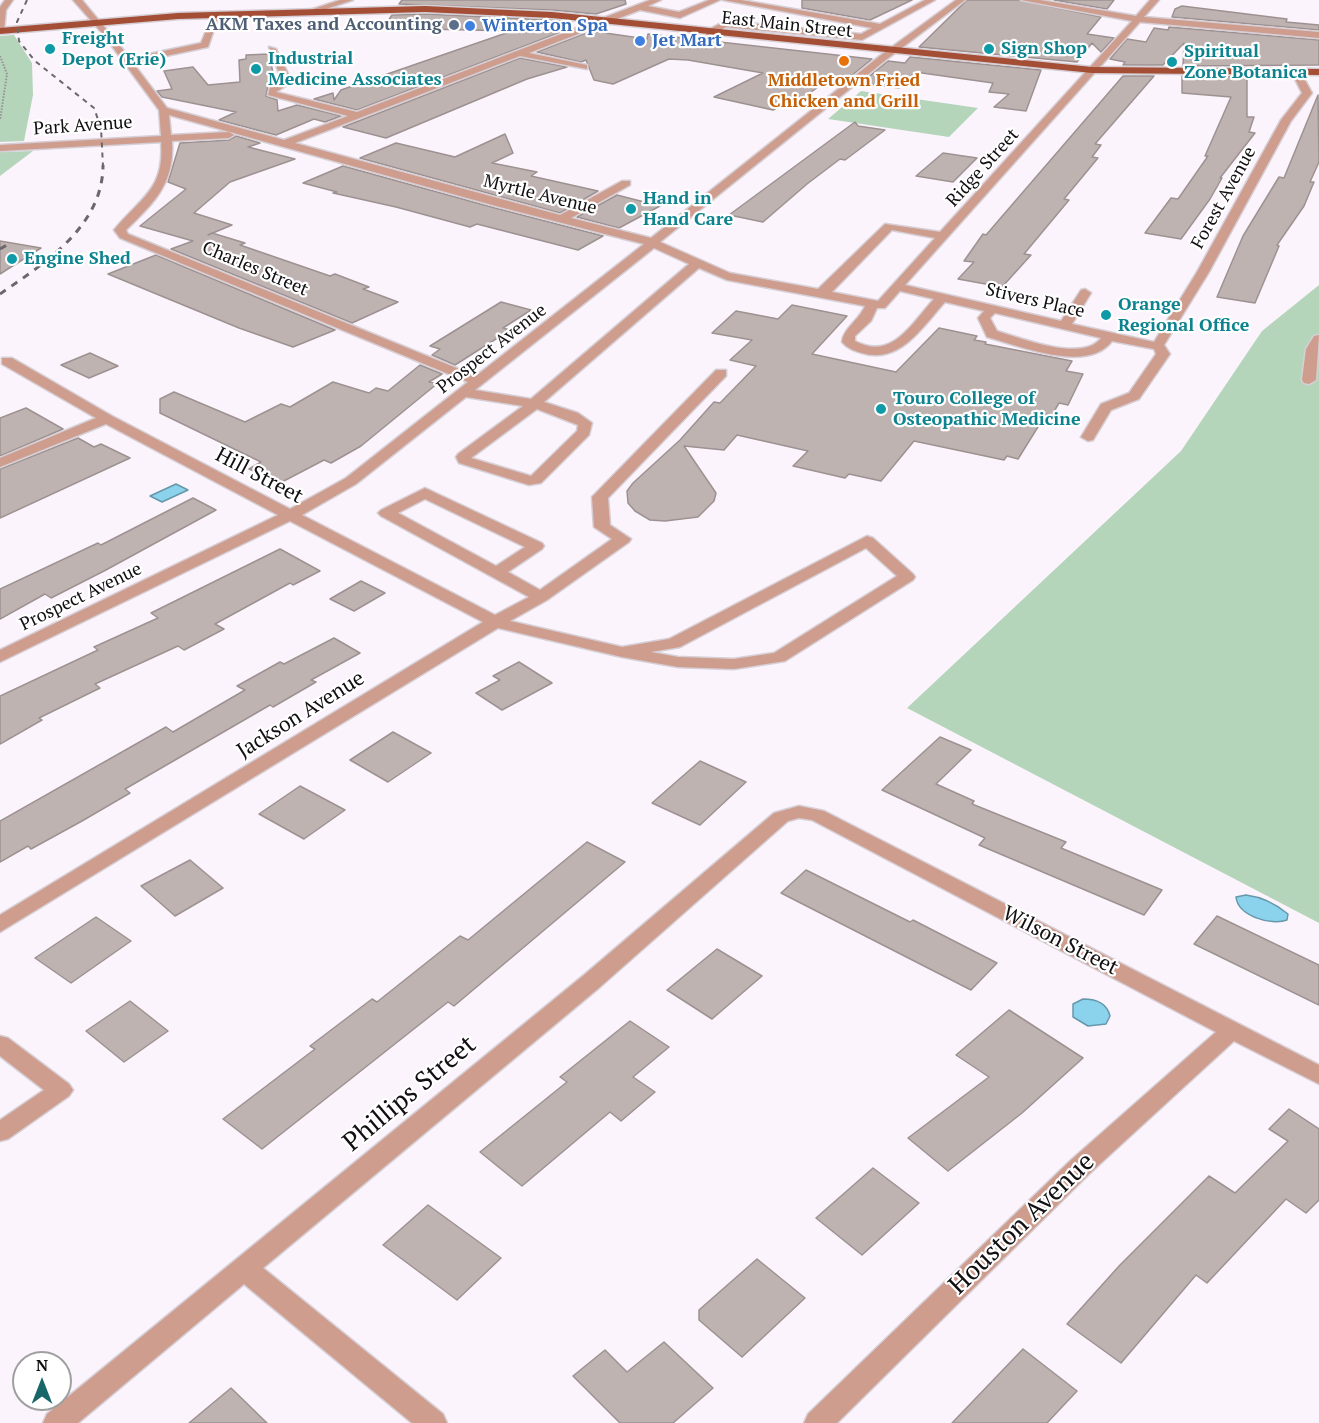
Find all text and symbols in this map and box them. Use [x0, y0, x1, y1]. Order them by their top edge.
street label: East Main Street [720, 7, 854, 43]
place label: AKM Taxes and Accounting [206, 14, 442, 36]
place label: Winterton Spa [482, 15, 608, 37]
marker: AKM Taxes and Accounting [447, 18, 461, 32]
marker: Winterton Spa [463, 19, 477, 33]
place label: Freight Depot (Erie) [62, 28, 166, 70]
place label: Jet Mart [652, 30, 722, 52]
marker: Jet Mart [633, 34, 647, 48]
place label: Sign Shop [1001, 38, 1087, 60]
place label: Spiritual Zone Botanica [1184, 41, 1308, 84]
marker: Freight Depot (Erie) [43, 42, 57, 56]
marker: Sign Shop [982, 42, 996, 56]
place label: Industrial Medicine Associates [268, 48, 442, 90]
marker: Middletown Fried Chicken and Grill [837, 54, 851, 68]
marker: Spiritual Zone Botanica [1165, 55, 1179, 69]
marker: Industrial Medicine Associates [249, 62, 263, 76]
place label: Middletown Fried Chicken and Grill [768, 70, 920, 112]
street label: Park Avenue [33, 112, 133, 140]
street label: Ridge Street [942, 124, 1024, 212]
street label: Forest Avenue [1187, 143, 1261, 253]
street label: Myrtle Avenue [481, 170, 599, 220]
place label: Hand in Hand Care [643, 188, 733, 230]
marker: Hand in Hand Care [624, 202, 638, 216]
street label: Charles Street [199, 237, 311, 301]
place label: Engine Shed [24, 248, 131, 270]
marker: Engine Shed [5, 252, 19, 266]
street label: Stivers Place [983, 279, 1087, 323]
place label: Orange Regional Office [1118, 294, 1249, 336]
street label: Prospect Avenue [433, 300, 551, 398]
marker: Orange Regional Office [1099, 308, 1113, 322]
place label: Touro College of Osteopathic Medicine [893, 388, 1081, 430]
marker: Touro College of Osteopathic Medicine [874, 402, 888, 416]
street label: Hill Street [211, 442, 307, 510]
street label: Prospect Avenue [17, 558, 145, 636]
street label: Jackson Avenue [233, 666, 369, 764]
street label: Wilson Street [998, 901, 1122, 981]
street label: Phillips Street [337, 1029, 483, 1159]
street label: Houston Avenue [943, 1147, 1101, 1301]
north arrow [12, 1351, 72, 1411]
text: N [36, 1354, 48, 1376]

